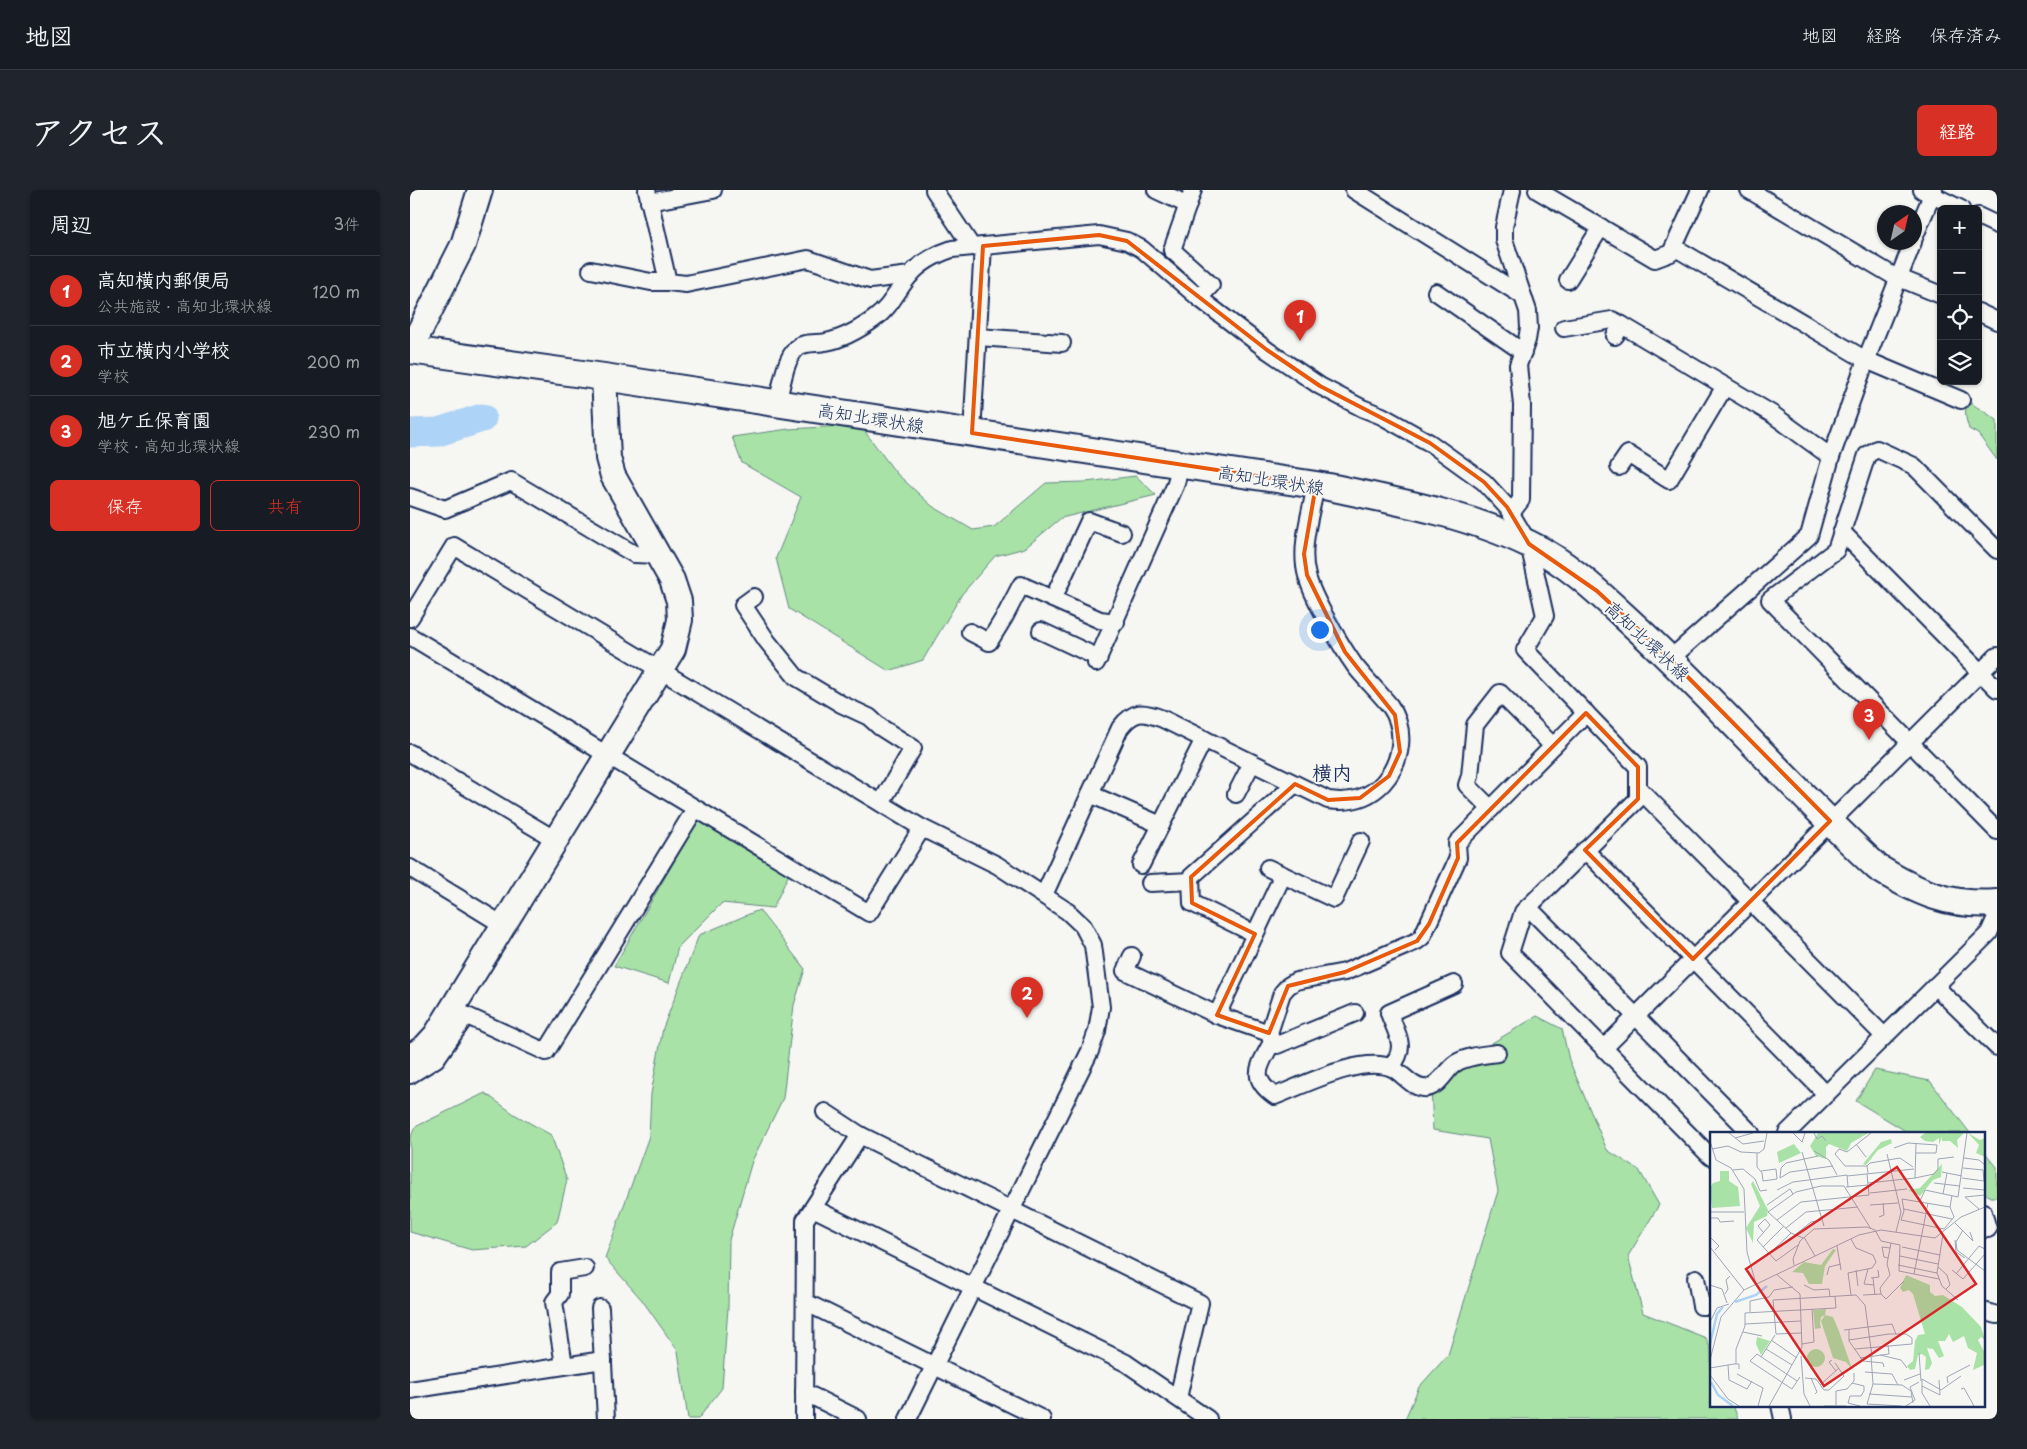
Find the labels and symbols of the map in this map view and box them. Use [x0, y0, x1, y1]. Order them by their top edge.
north arrow [1877, 205, 1922, 250]
pin: 1 [1284, 300, 1316, 341]
street label: 高知北環状線 [816, 395, 926, 439]
street label: 高知北環状線 [1216, 457, 1326, 501]
street label: 高知北環状線 [1599, 593, 1697, 687]
your location [1307, 617, 1333, 643]
pin: 3 [1853, 699, 1885, 740]
district label: 横内 [1312, 757, 1352, 787]
pin: 2 [1011, 977, 1043, 1018]
inset map [1710, 1132, 1984, 1406]

